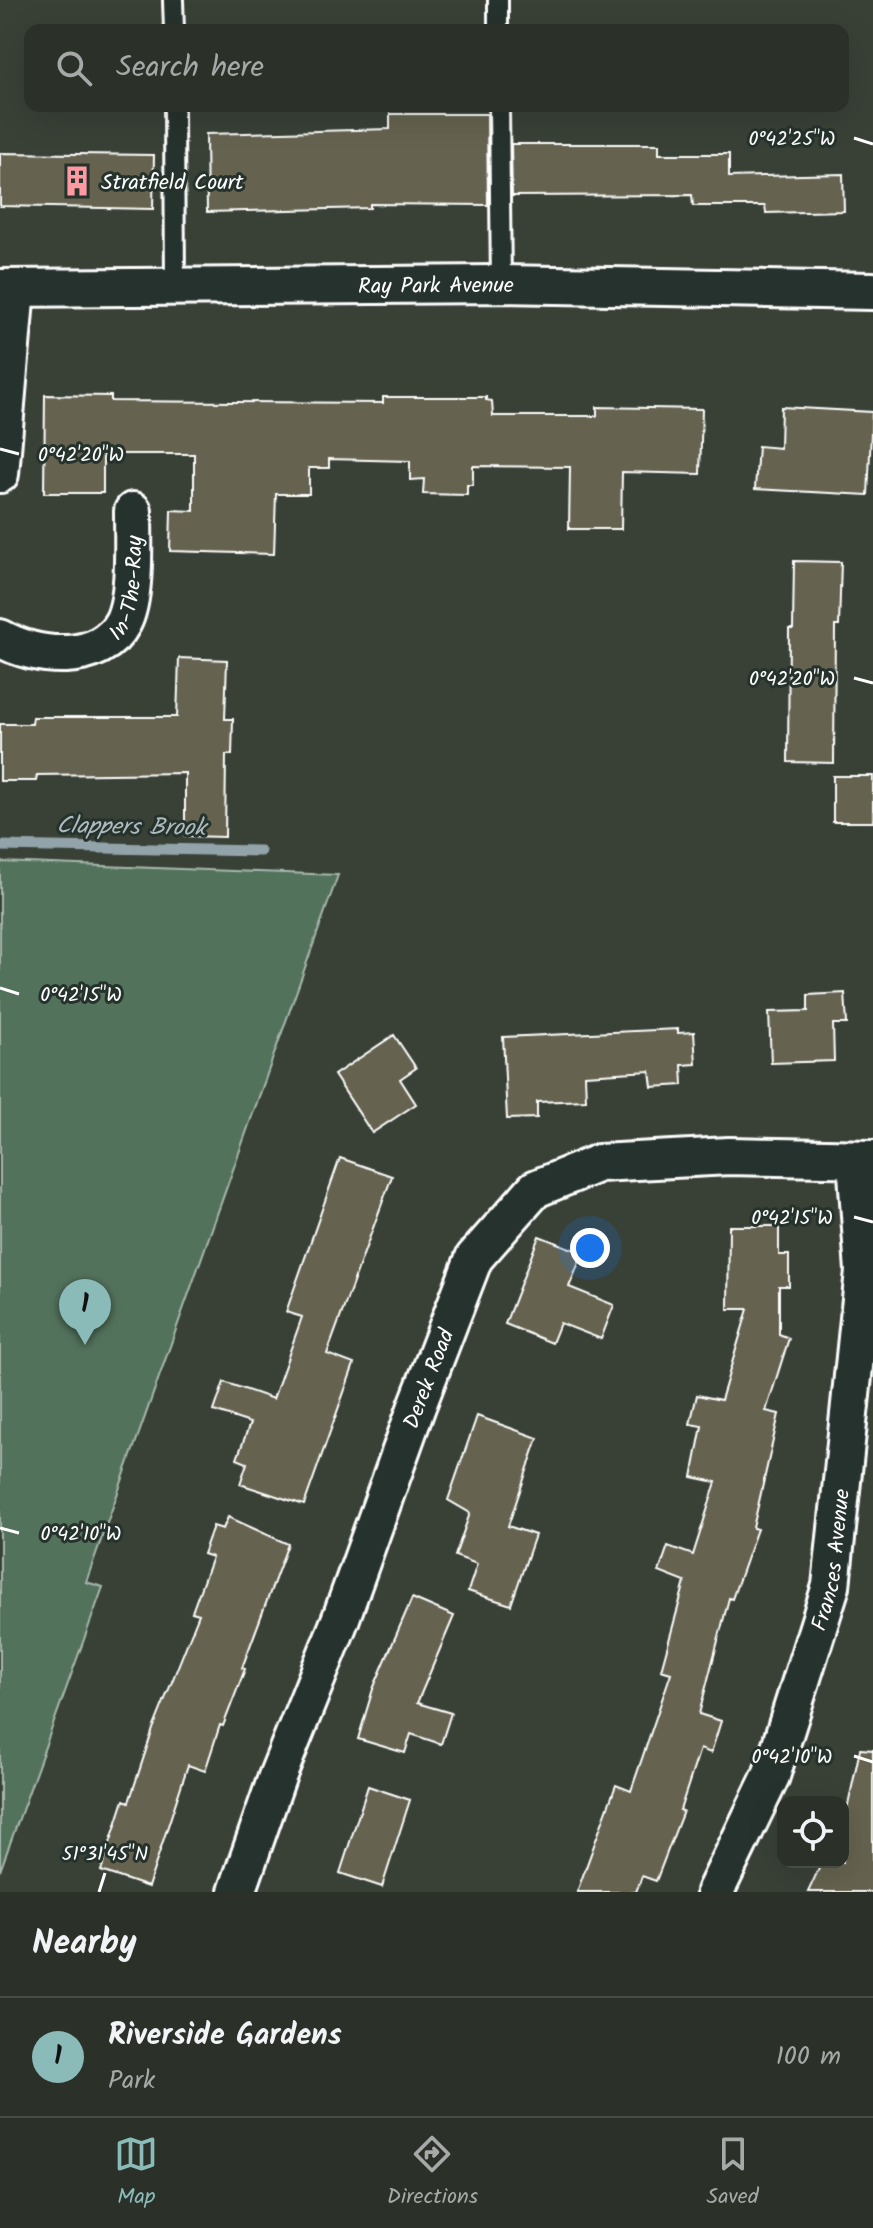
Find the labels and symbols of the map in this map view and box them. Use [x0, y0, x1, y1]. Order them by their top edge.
text: 0°42'25"W [749, 124, 835, 156]
building icon: Stratfield Court [60, 164, 94, 198]
place label: Stratfield Court [101, 166, 244, 201]
street label: Ray Park Avenue [358, 269, 514, 305]
text: 0°42'20"W [38, 440, 124, 472]
street label: In-The-Ray [101, 535, 153, 650]
text: 0°42'20"W [749, 664, 835, 696]
water label: Clappers Brook [56, 807, 210, 848]
text: 0°42'15"W [40, 980, 122, 1012]
text: 0°42'15"W [751, 1203, 833, 1235]
your location [570, 1228, 610, 1268]
pin: 1 [59, 1279, 111, 1345]
street label: Derek Road [395, 1323, 465, 1434]
street label: Frances Avenue [803, 1487, 861, 1636]
text: 0°42'10"W [41, 1519, 121, 1551]
text: 0°42'10"W [752, 1742, 832, 1774]
text: 51°31'45"N [62, 1839, 148, 1871]

